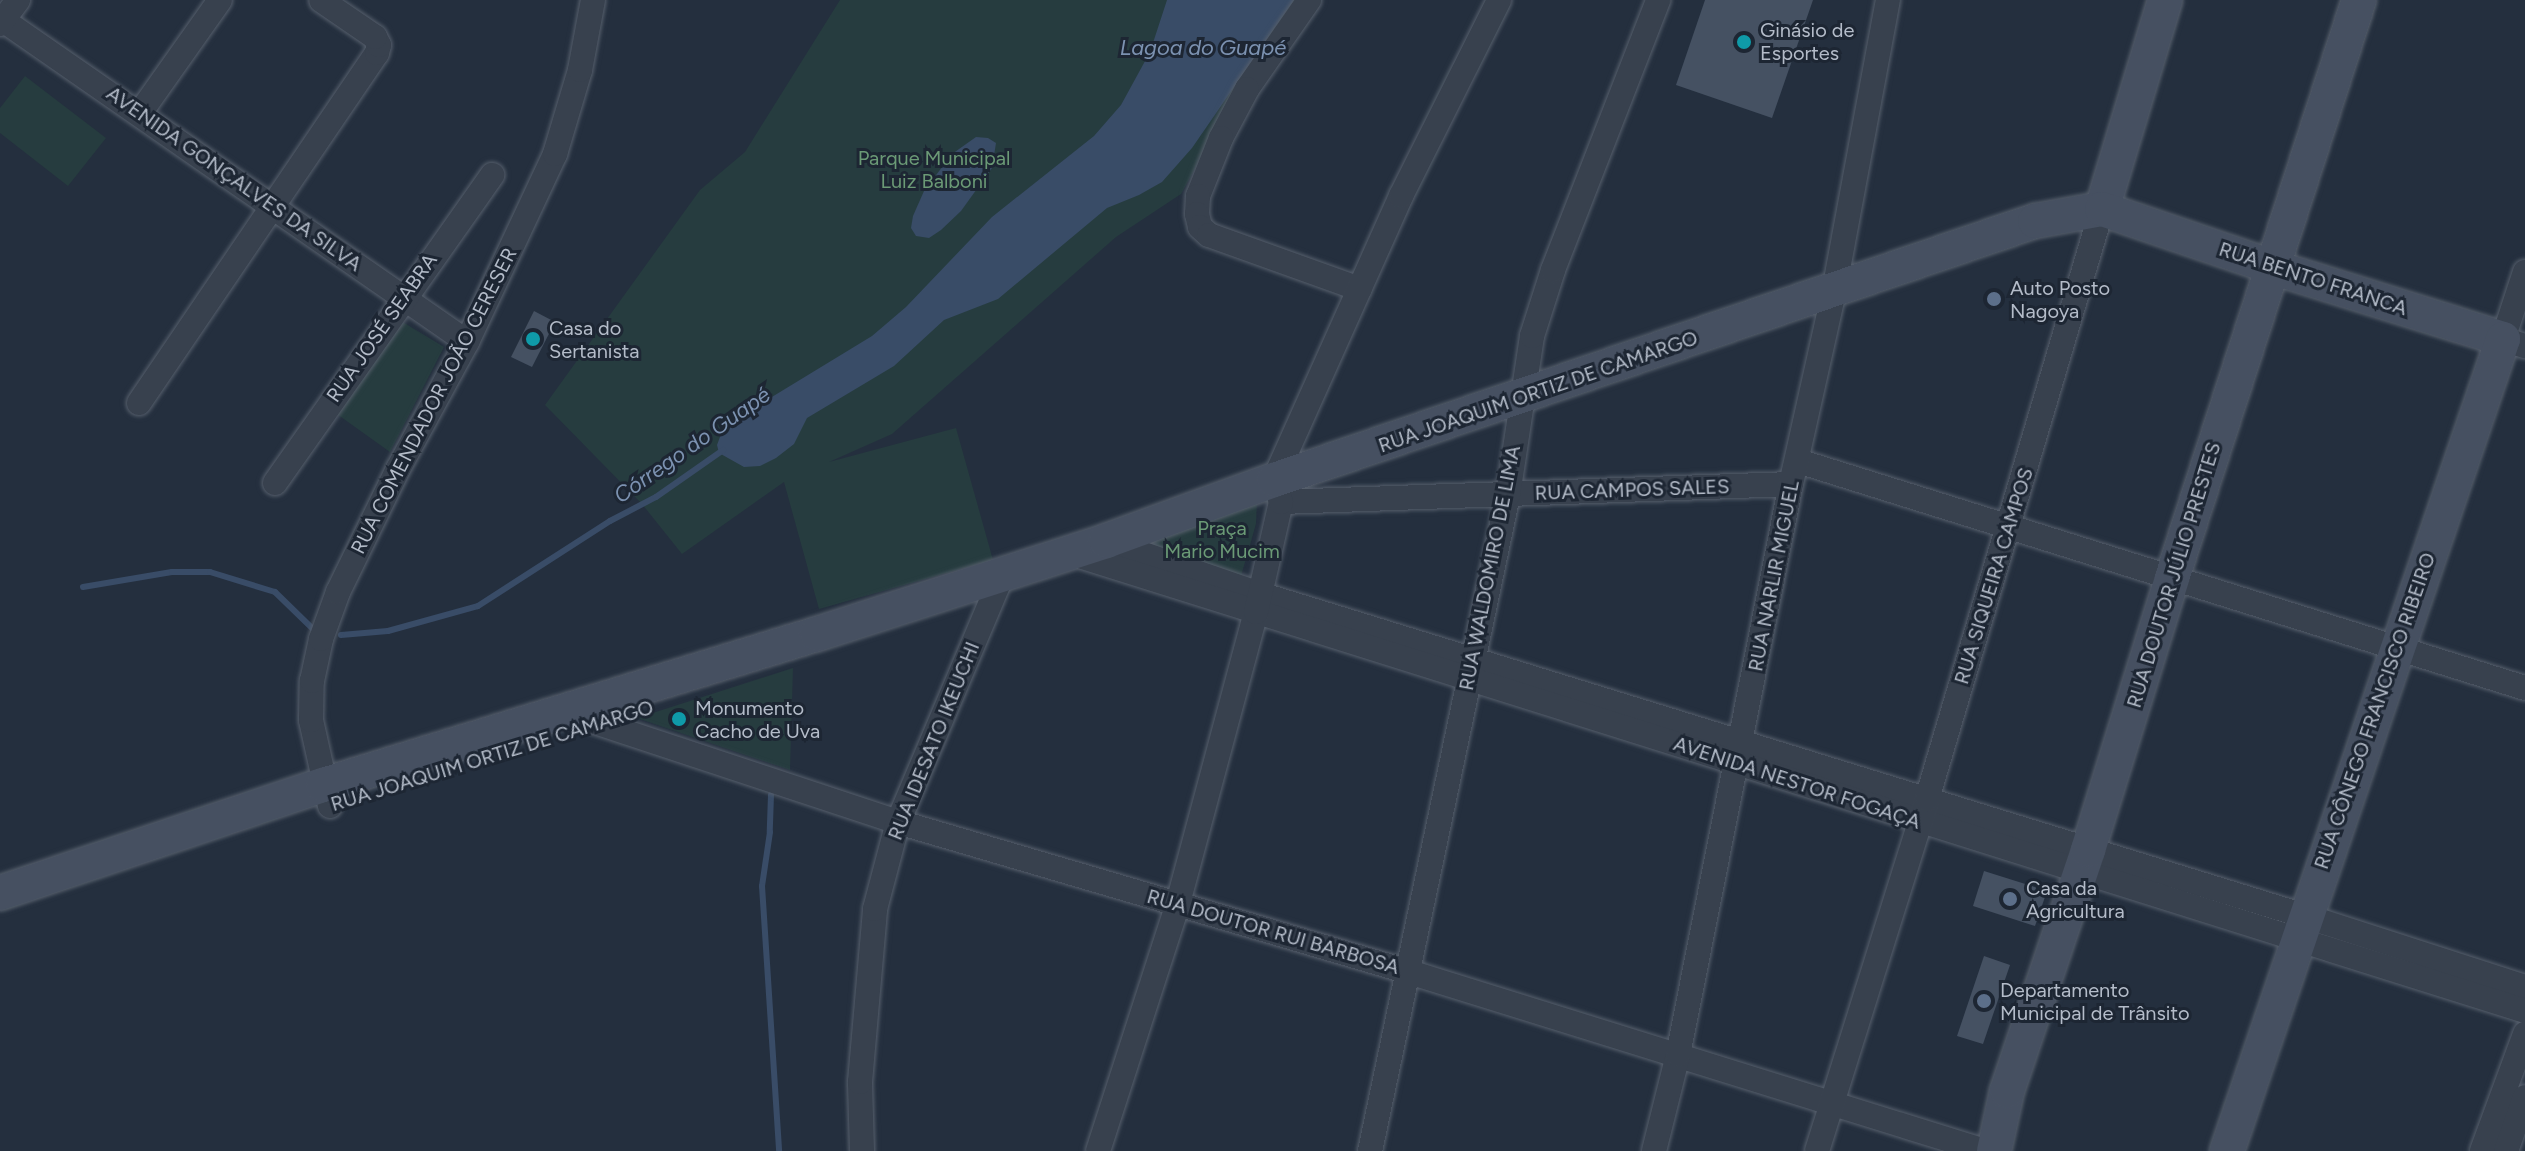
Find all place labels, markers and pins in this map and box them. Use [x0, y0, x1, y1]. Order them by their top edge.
place label: Ginásio de Esportes [1760, 18, 1854, 65]
marker: Ginásio de Esportes [1735, 33, 1753, 51]
place label: Auto Posto Nagoya [2010, 276, 2110, 323]
marker: Auto Posto Nagoya [1985, 290, 2003, 308]
place label: Casa do Sertanista [549, 316, 639, 363]
marker: Casa do Sertanista [524, 330, 542, 348]
place label: Monumento Cacho de Uva [695, 696, 820, 743]
marker: Monumento Cacho de Uva [670, 710, 688, 728]
place label: Casa da Agricultura [2026, 876, 2125, 923]
marker: Casa da Agricultura [2001, 890, 2019, 908]
place label: Departamento Municipal de Trânsito [2000, 978, 2190, 1025]
marker: Departamento Municipal de Trânsito [1975, 992, 1993, 1010]

